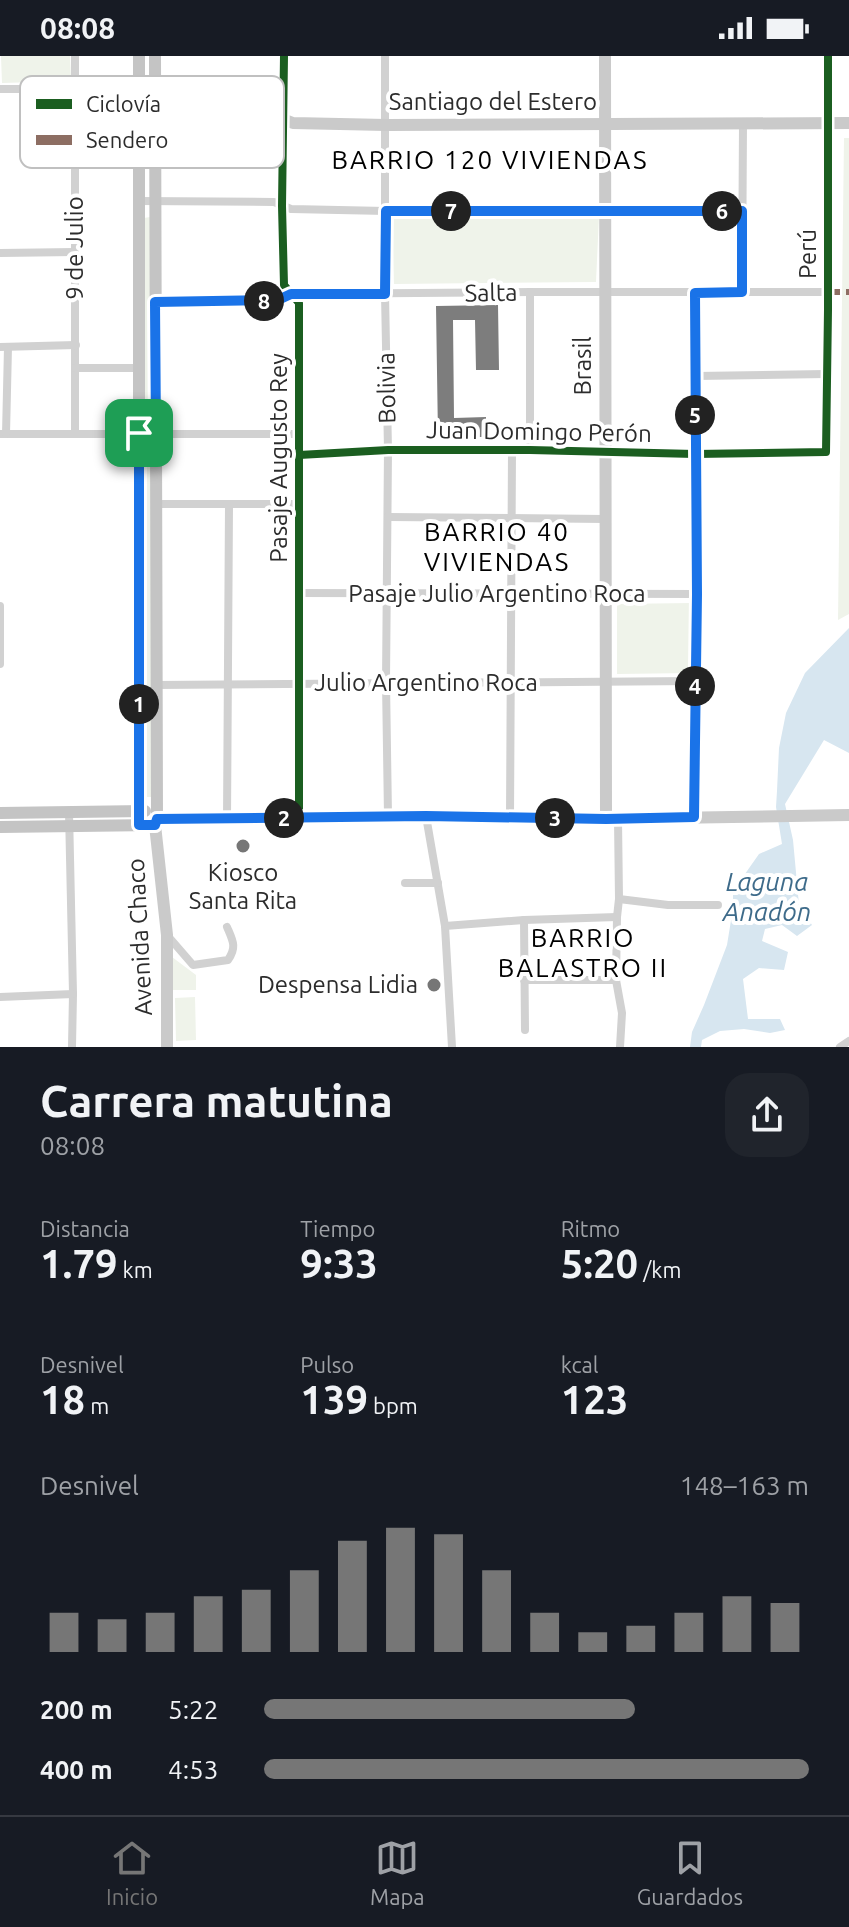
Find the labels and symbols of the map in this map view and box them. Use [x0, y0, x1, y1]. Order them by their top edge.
legend [20, 76, 284, 168]
street label: Santiago del Estero [389, 88, 597, 115]
text: Ciclovía [86, 91, 161, 116]
text: Sendero [86, 127, 168, 152]
district label: BARRIO 120 VIVIENDAS [331, 145, 649, 174]
pin: 7 [431, 191, 471, 231]
pin: 6 [702, 191, 742, 231]
street label: 9 de Julio [61, 196, 88, 300]
street label: Perú [794, 229, 821, 279]
street label: Salta [464, 279, 518, 306]
pin: 8 [244, 281, 284, 321]
street label: Brasil [569, 336, 596, 396]
street label: Bolivia [372, 352, 401, 424]
street label: Pasaje Augusto Rey [265, 353, 292, 563]
pin: 5 [675, 395, 715, 435]
pin [105, 399, 173, 467]
street label: Juan Domingo Perón [426, 416, 652, 447]
district label: BARRIO 40 VIVIENDAS [424, 517, 570, 576]
street label: Pasaje Julio Argentino Roca [348, 580, 646, 607]
pin: 4 [675, 666, 715, 706]
street label: Julio Argentino Roca [314, 669, 538, 696]
pin: 1 [119, 684, 159, 724]
pin: 2 [264, 798, 304, 838]
pin: 3 [535, 798, 575, 838]
marker: Kiosco Santa Rita [234, 837, 252, 855]
street label: Avenida Chaco [122, 858, 157, 1016]
place label: Kiosco Santa Rita [189, 859, 297, 914]
water label: Laguna Anadón [721, 867, 811, 926]
district label: BARRIO BALASTRO II [498, 923, 668, 982]
place label: Despensa Lidia [258, 971, 418, 998]
marker: Despensa Lidia [425, 976, 443, 994]

